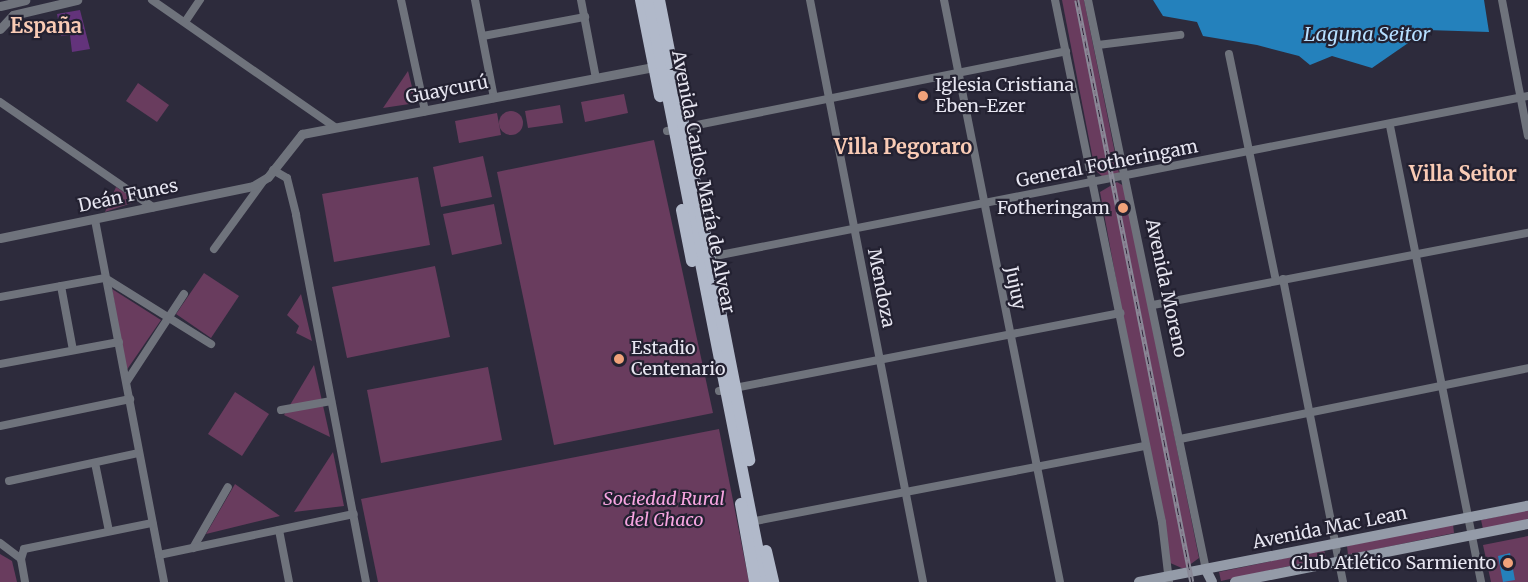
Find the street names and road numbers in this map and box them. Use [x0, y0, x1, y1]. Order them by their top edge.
street label: Avenida Carlos María de Alvear [667, 49, 739, 315]
street label: Guaycurú [404, 71, 490, 109]
street label: General Fotheringam [1014, 136, 1200, 192]
street label: Deán Funes [76, 175, 180, 217]
street label: Avenida Moreno [1141, 217, 1191, 359]
street label: Mendoza [863, 247, 899, 329]
street label: Jujuy [1000, 264, 1030, 312]
street label: Avenida Mac Lean [1251, 502, 1409, 554]

